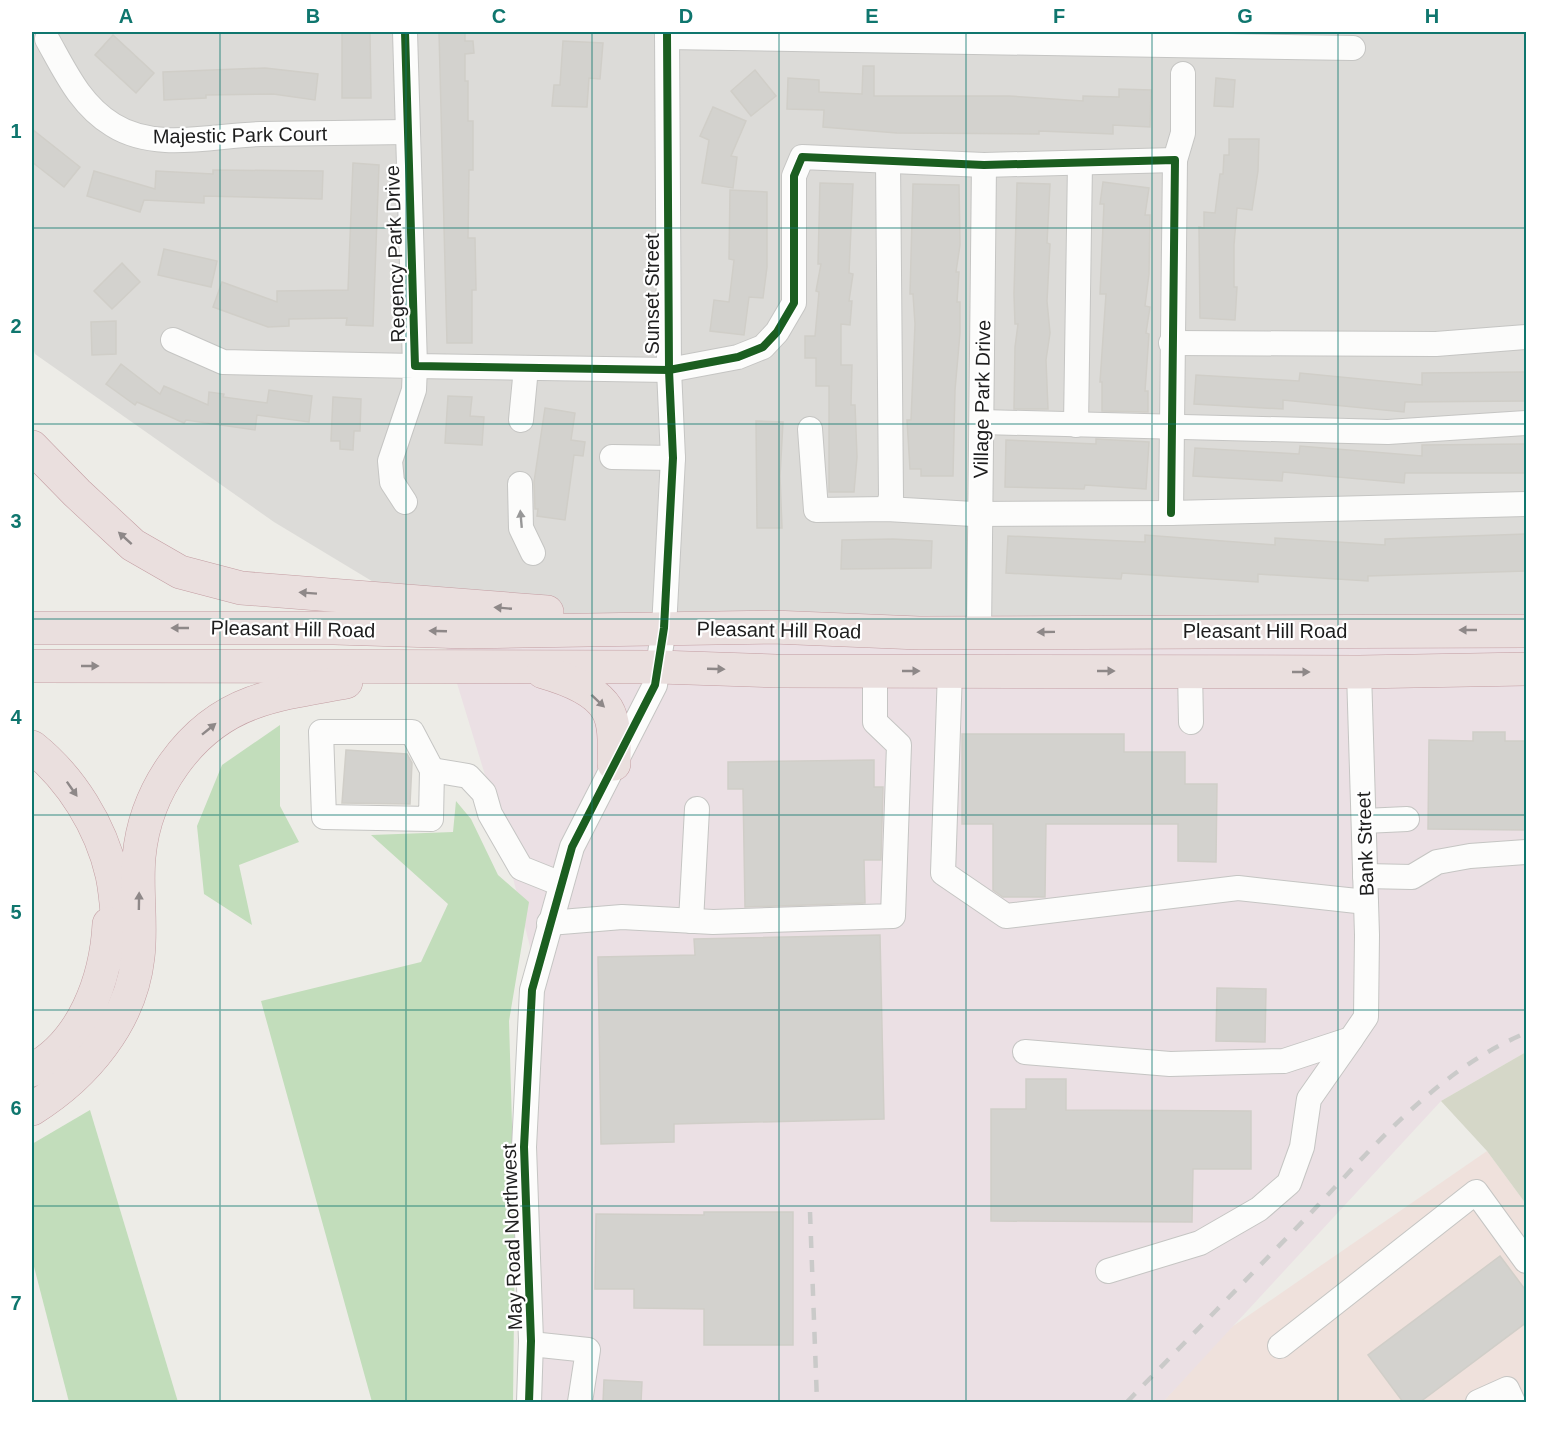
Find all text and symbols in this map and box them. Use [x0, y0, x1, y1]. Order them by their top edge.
text: A [119, 5, 133, 27]
text: B [306, 5, 320, 27]
text: C [492, 5, 506, 27]
text: D [679, 5, 693, 27]
text: E [865, 5, 879, 27]
text: F [1053, 5, 1065, 27]
text: G [1237, 5, 1253, 27]
text: H [1425, 5, 1439, 27]
text: 1 [10, 120, 22, 142]
street label: Majestic Park Court [153, 122, 328, 148]
street label: Regency Park Drive [381, 165, 409, 343]
street label: Sunset Street [641, 233, 663, 355]
text: 2 [10, 315, 22, 337]
street label: Village Park Drive [970, 320, 994, 478]
text: 3 [10, 510, 22, 532]
one-way arrow [516, 510, 526, 529]
one-way arrow [118, 531, 133, 545]
one-way arrow [299, 588, 318, 597]
one-way arrow [493, 603, 512, 613]
street label: Pleasant Hill Road [211, 617, 375, 641]
street label: Pleasant Hill Road [697, 618, 861, 642]
street label: Pleasant Hill Road [1183, 620, 1347, 642]
one-way arrow [170, 623, 189, 633]
one-way arrow [1459, 625, 1478, 635]
one-way arrow [428, 626, 447, 636]
one-way arrow [1037, 628, 1056, 637]
one-way arrow [80, 661, 99, 671]
one-way arrow [707, 664, 726, 673]
one-way arrow [901, 666, 920, 676]
one-way arrow [1096, 666, 1115, 676]
one-way arrow [1291, 667, 1310, 676]
one-way arrow [591, 694, 606, 708]
text: 4 [10, 706, 22, 728]
one-way arrow [201, 722, 217, 735]
one-way arrow [66, 781, 78, 797]
street label: Bank Street [1352, 791, 1378, 897]
one-way arrow [134, 892, 144, 911]
text: 5 [10, 901, 22, 923]
text: 6 [10, 1097, 22, 1119]
street label: May Road Northwest [498, 1143, 526, 1331]
text: 7 [10, 1292, 22, 1314]

